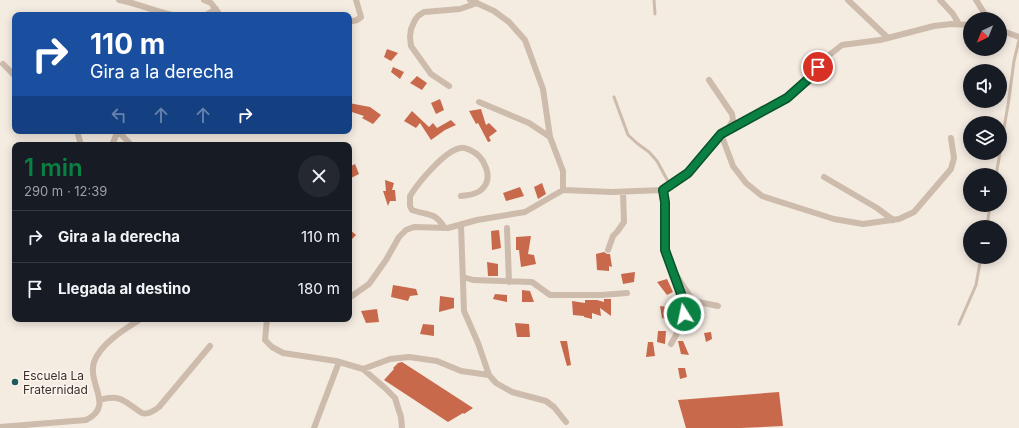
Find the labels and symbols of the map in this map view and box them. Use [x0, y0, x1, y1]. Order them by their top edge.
north arrow [963, 12, 1007, 56]
pin [801, 50, 835, 84]
position arrow [663, 293, 705, 335]
place label: Escuela La Fraternidad [23, 368, 88, 397]
marker: Escuela La Fraternidad [10, 377, 20, 387]

